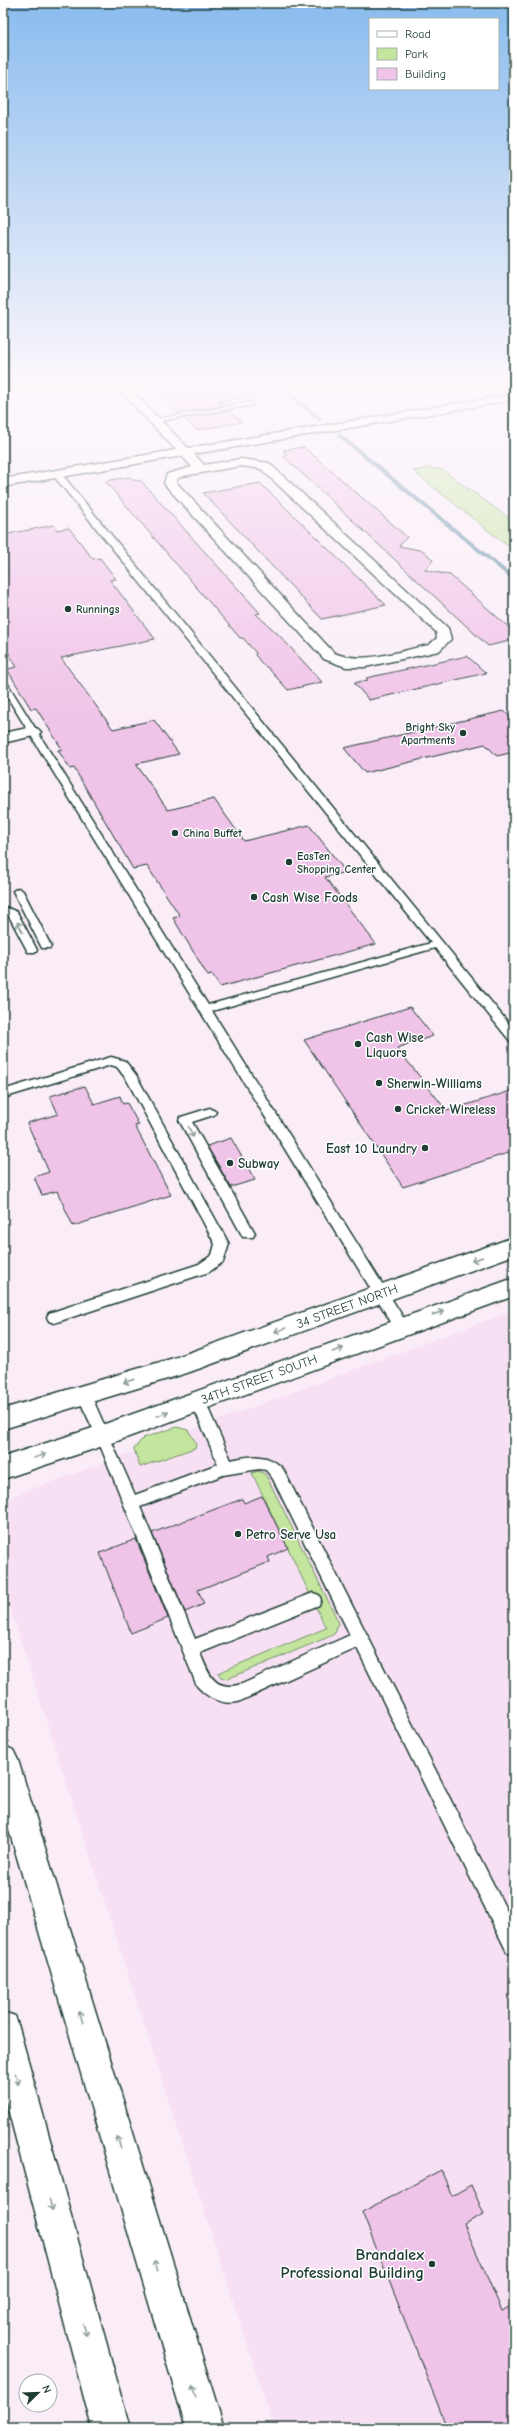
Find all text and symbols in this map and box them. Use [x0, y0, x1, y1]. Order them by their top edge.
legend [369, 18, 499, 90]
text: Road [405, 27, 431, 41]
text: Park [405, 47, 428, 61]
text: Building [405, 67, 446, 81]
place label: Runnings [76, 603, 120, 616]
marker: Runnings [63, 604, 73, 614]
place label: Bright Sky Apartments [401, 721, 455, 747]
marker: Bright Sky Apartments [458, 728, 468, 738]
place label: China Buffet [183, 827, 242, 840]
marker: China Buffet [170, 828, 180, 838]
place label: EasTen Shopping Center [297, 850, 376, 876]
marker: EasTen Shopping Center [284, 857, 294, 867]
place label: Cash Wise Foods [262, 890, 358, 905]
marker: Cash Wise Foods [249, 892, 259, 902]
one-way arrow [15, 921, 23, 933]
place label: Cash Wise Liquors [366, 1030, 424, 1060]
marker: Cash Wise Liquors [353, 1039, 363, 1049]
place label: Sherwin-Williams [387, 1076, 482, 1091]
marker: Sherwin-Williams [374, 1078, 384, 1088]
place label: Cricket Wireless [406, 1102, 496, 1117]
marker: Cricket Wireless [393, 1104, 403, 1114]
one-way arrow [188, 1125, 195, 1137]
place label: East 10 Laundry [326, 1141, 417, 1156]
marker: East 10 Laundry [420, 1143, 430, 1153]
place label: Subway [238, 1156, 279, 1171]
marker: Subway [225, 1158, 235, 1168]
one-way arrow [472, 1256, 484, 1264]
street label: 34 STREET NORTH [294, 1281, 400, 1331]
one-way arrow [432, 1309, 445, 1316]
one-way arrow [274, 1326, 286, 1334]
one-way arrow [331, 1345, 343, 1353]
street label: 34TH STREET SOUTH [199, 1351, 319, 1407]
one-way arrow [122, 1378, 135, 1385]
one-way arrow [157, 1409, 169, 1417]
one-way arrow [33, 1452, 46, 1459]
place label: Petro Serve Usa [246, 1527, 336, 1542]
marker: Petro Serve Usa [233, 1529, 243, 1539]
one-way arrow [77, 2011, 84, 2024]
one-way arrow [14, 2072, 21, 2085]
one-way arrow [115, 2136, 122, 2149]
one-way arrow [48, 2198, 55, 2211]
place label: Brandalex Professional Building [281, 2246, 424, 2282]
marker: Brandalex Professional Building [427, 2259, 437, 2269]
one-way arrow [152, 2260, 159, 2273]
one-way arrow [82, 2323, 89, 2336]
north arrow [18, 2373, 58, 2413]
text: N [39, 2383, 54, 2395]
one-way arrow [190, 2384, 197, 2397]

